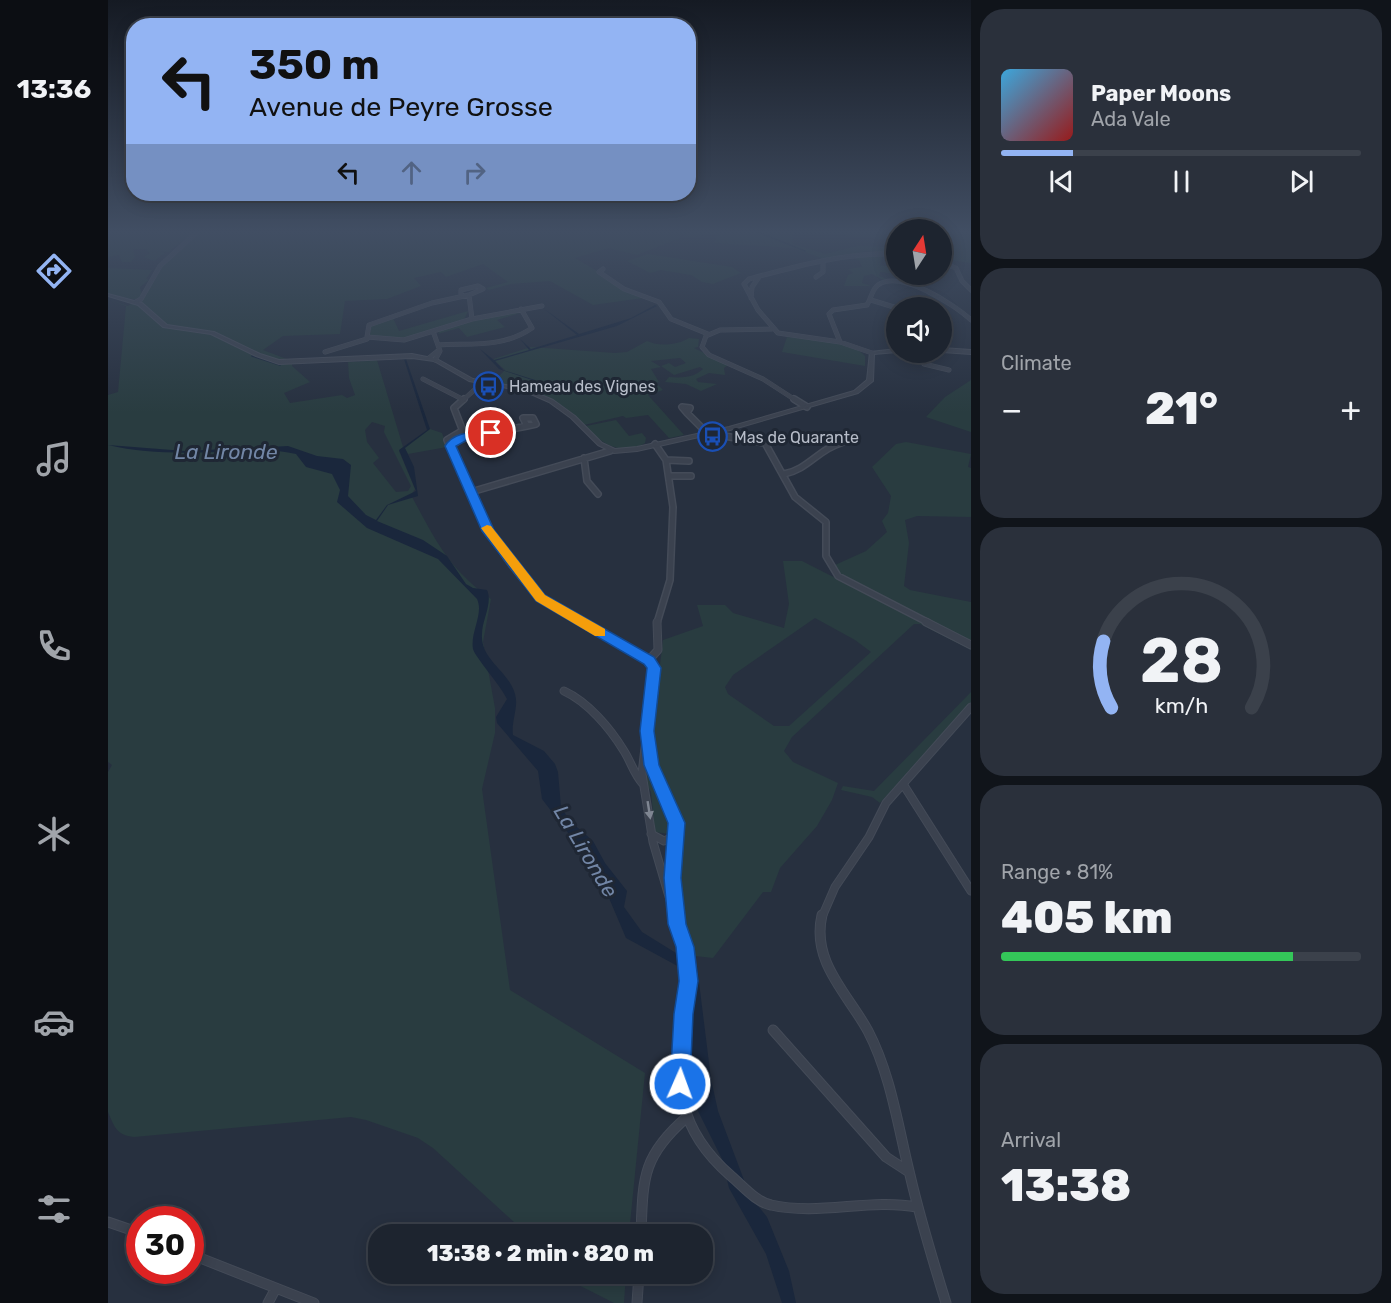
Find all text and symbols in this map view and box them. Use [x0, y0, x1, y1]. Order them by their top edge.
text: 350 m [249, 40, 380, 90]
icon: left [150, 42, 228, 120]
text: 13:36 [17, 73, 91, 105]
text: Paper Moons [1091, 80, 1231, 107]
text: Avenue de Peyre Grosse [249, 91, 553, 123]
text: Ada Vale [1091, 107, 1171, 131]
icon: left [332, 156, 365, 189]
icon: ahead [395, 156, 428, 189]
icon: right [458, 156, 491, 189]
icon: previous [1045, 165, 1078, 198]
icon: pause [1165, 165, 1198, 198]
icon: next [1285, 165, 1318, 198]
north arrow [886, 219, 952, 285]
map controls [886, 219, 952, 363]
icon: directions [33, 250, 75, 292]
button: sound [886, 297, 952, 363]
text: Climate [1001, 351, 1072, 375]
bus stop icon: Hameau des Vignes [472, 370, 504, 402]
place label: Hameau des Vignes [509, 377, 656, 396]
text: 21° [1145, 382, 1218, 435]
text: − [1001, 390, 1022, 429]
text: + [1340, 390, 1361, 429]
pin [465, 407, 516, 458]
icon: arrive [474, 416, 507, 449]
bus stop icon: Mas de Quarante [697, 421, 729, 453]
place label: Mas de Quarante [734, 428, 859, 447]
icon: music [33, 438, 75, 480]
water label: La Lironde [175, 439, 278, 464]
icon: phone [33, 625, 75, 667]
text: 28 [1140, 625, 1222, 699]
text: km/h [1154, 694, 1208, 719]
water label: La Lironde [549, 800, 623, 902]
one-way arrow [645, 800, 654, 819]
icon: climate [33, 813, 75, 855]
text: Range · 81% [1001, 860, 1113, 884]
text: 405 km [1001, 891, 1173, 944]
icon: car [33, 1001, 75, 1043]
position arrow [648, 1052, 712, 1116]
text: Arrival [1001, 1128, 1061, 1152]
text: 13:38 [1001, 1159, 1131, 1212]
icon: filters [33, 1188, 75, 1230]
speed limit sign: 30 [126, 1206, 204, 1284]
text: 13:38 · 2 min · 820 m [427, 1240, 654, 1267]

